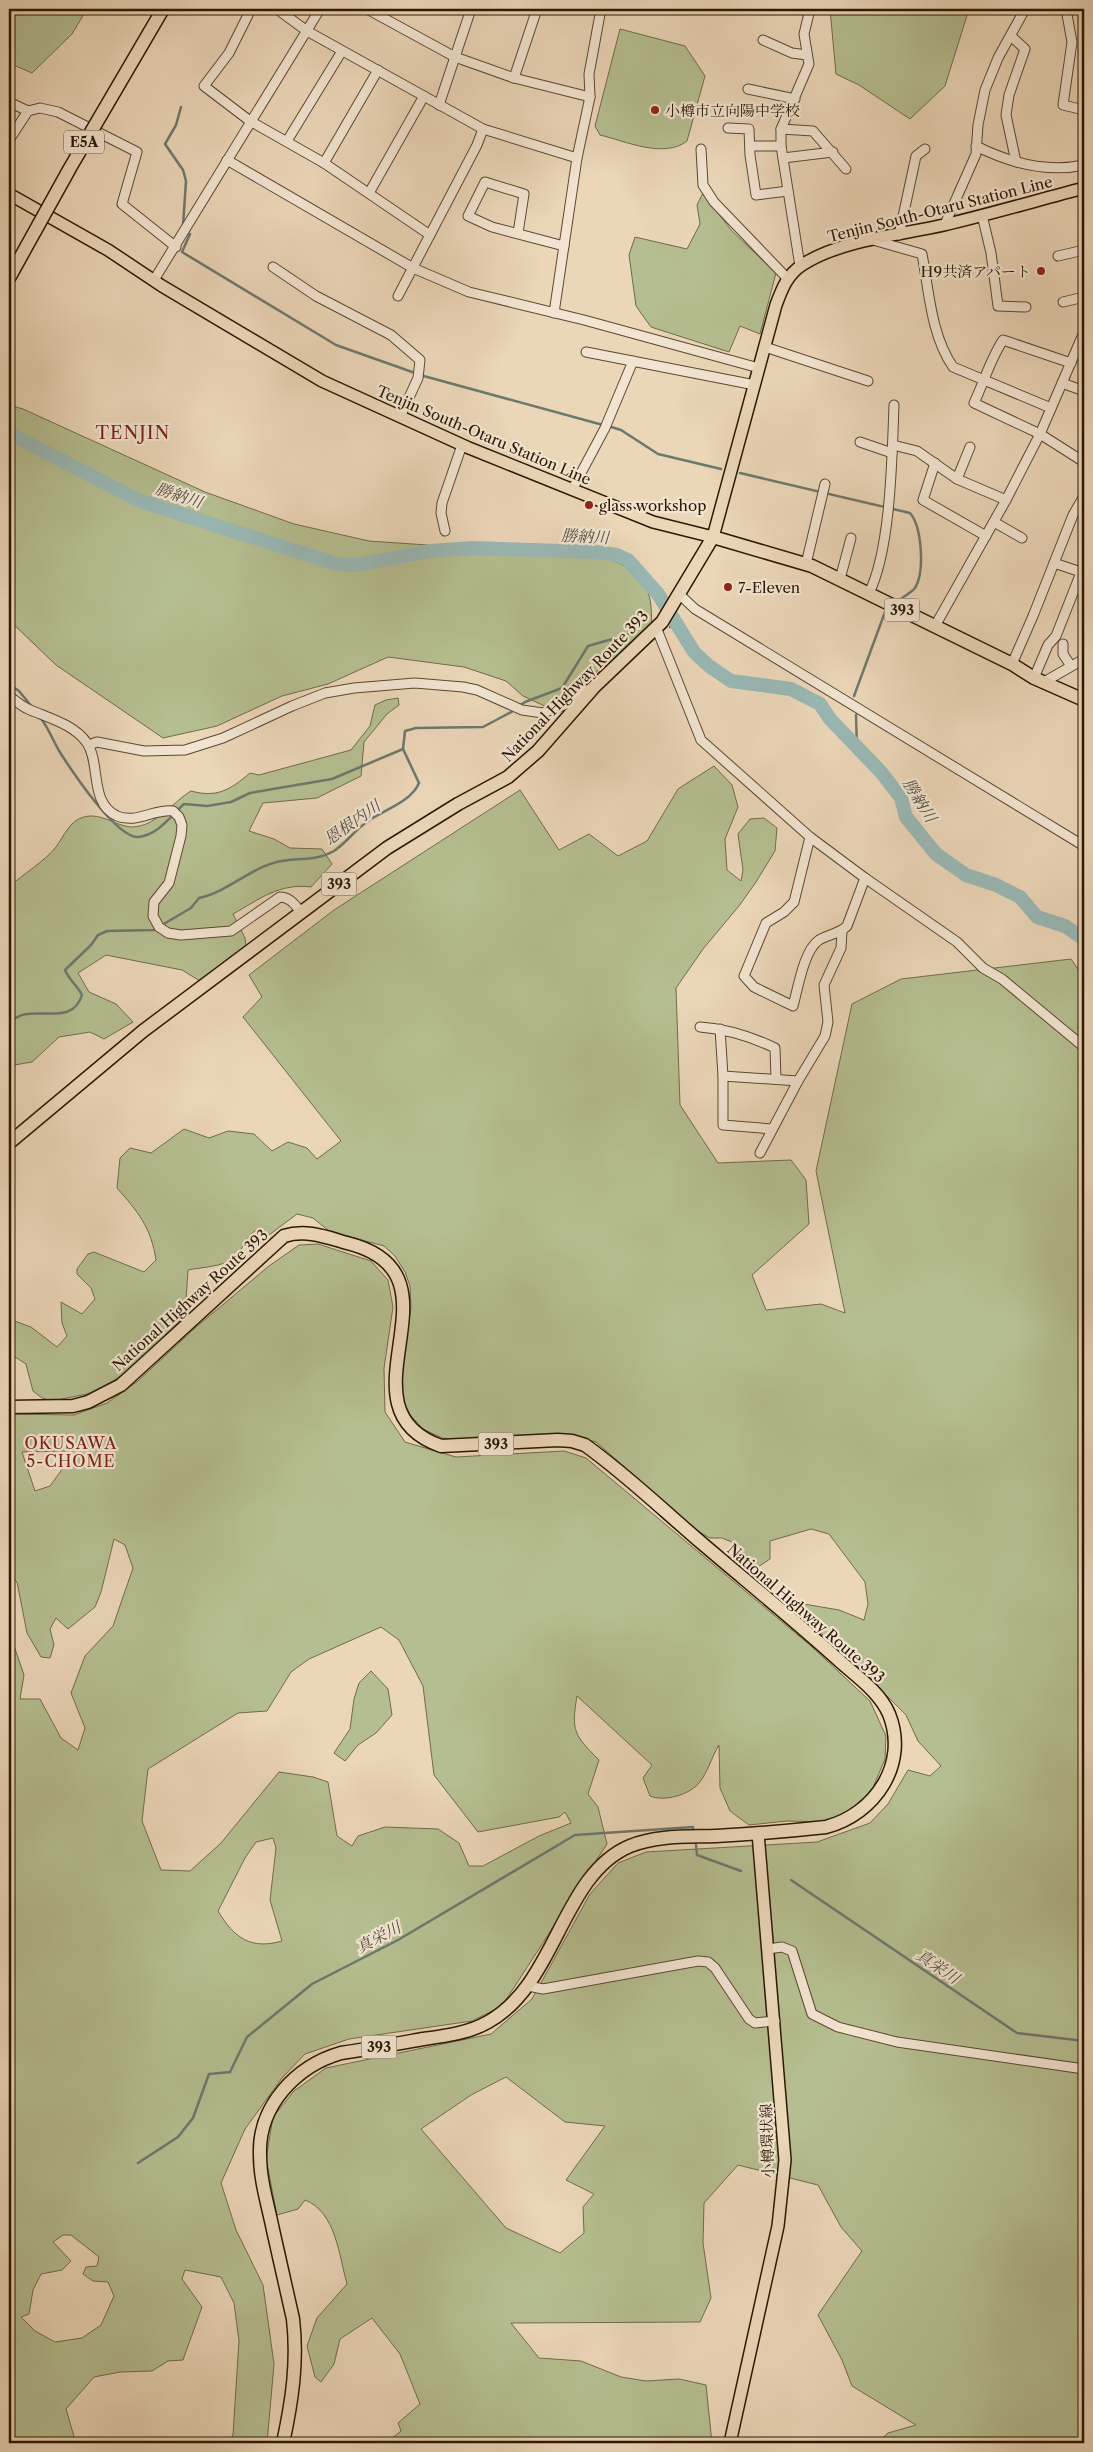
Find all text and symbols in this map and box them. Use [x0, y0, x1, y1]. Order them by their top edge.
place label: 小樽市立向陽中学校 [665, 101, 800, 120]
marker: 小樽市立向陽中学校 [649, 104, 661, 116]
road number: E5A [64, 130, 104, 154]
street label: Tenjin South-Otaru Station Line [826, 172, 1054, 246]
place label: H9共済アパート [921, 262, 1031, 281]
marker: H9共済アパート [1035, 265, 1047, 277]
street label: Tenjin South-Otaru Station Line [374, 381, 594, 489]
district label: TENJIN [96, 422, 170, 444]
water label: 勝納川 [153, 478, 207, 513]
place label: glass workshop [599, 496, 706, 515]
marker: glass workshop [583, 499, 595, 511]
water label: 勝納川 [561, 525, 611, 547]
place label: 7-Eleven [738, 578, 801, 597]
marker: 7-Eleven [722, 581, 734, 593]
road number: 393 [884, 598, 920, 622]
street label: National Highway Route 393 [498, 606, 652, 766]
water label: 勝納川 [899, 774, 942, 827]
water label: 恩根内川 [320, 794, 386, 849]
road number: 393 [322, 872, 356, 896]
street label: National Highway Route 393 [108, 1225, 272, 1375]
road number: 393 [478, 1432, 514, 1456]
district label: OKUSAWA 5-CHOME [25, 1433, 118, 1471]
street label: National Highway Route 393 [723, 1539, 889, 1687]
water label: 真栄川 [352, 1916, 406, 1957]
water label: 真栄川 [913, 1944, 965, 1989]
road number: 393 [362, 2035, 396, 2058]
street label: 小樽環状線 [756, 2103, 778, 2179]

